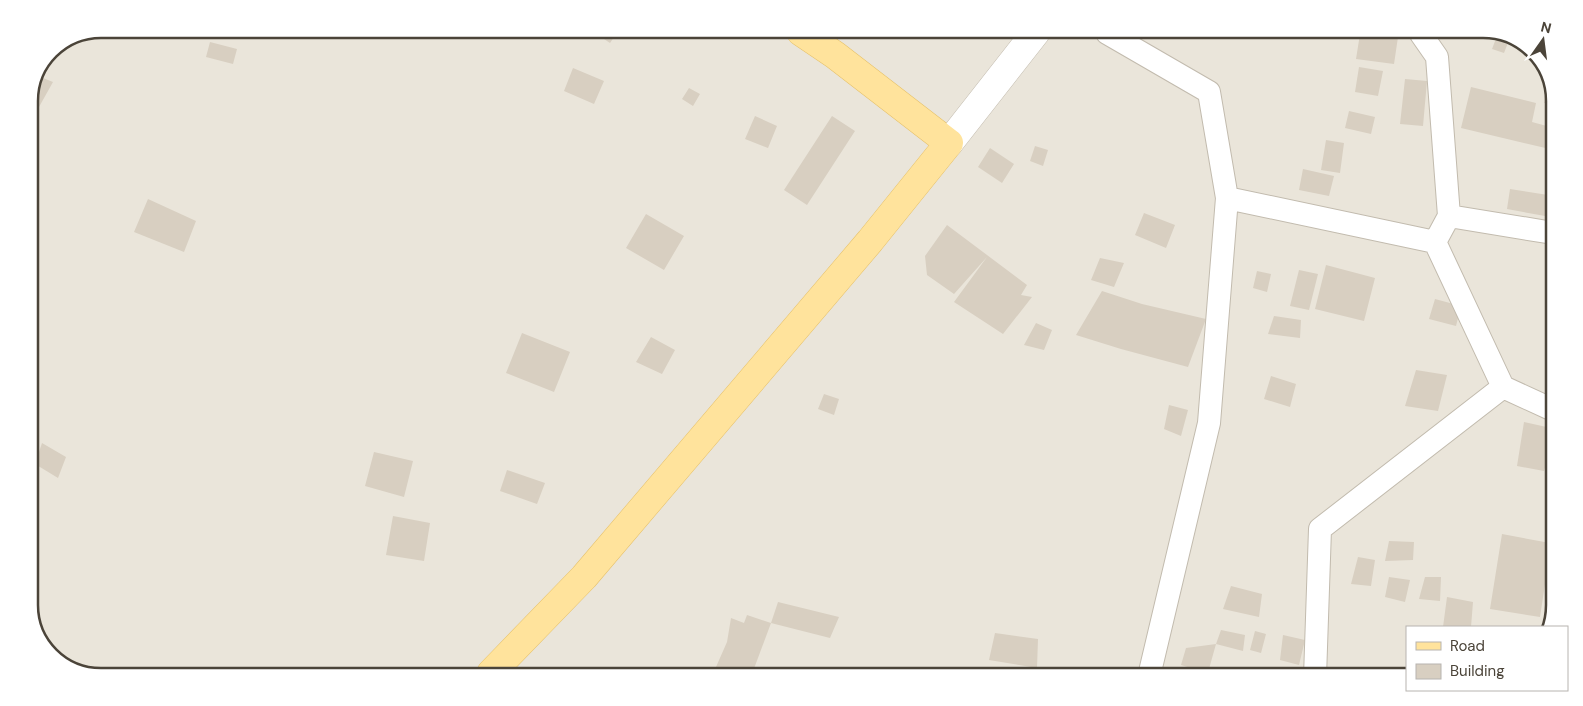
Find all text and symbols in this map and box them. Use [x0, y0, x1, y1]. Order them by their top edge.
north arrow [1518, 15, 1568, 65]
text: N [1539, 17, 1553, 37]
legend [1406, 626, 1568, 691]
text: Road [1450, 636, 1485, 656]
text: Building [1450, 661, 1505, 681]

